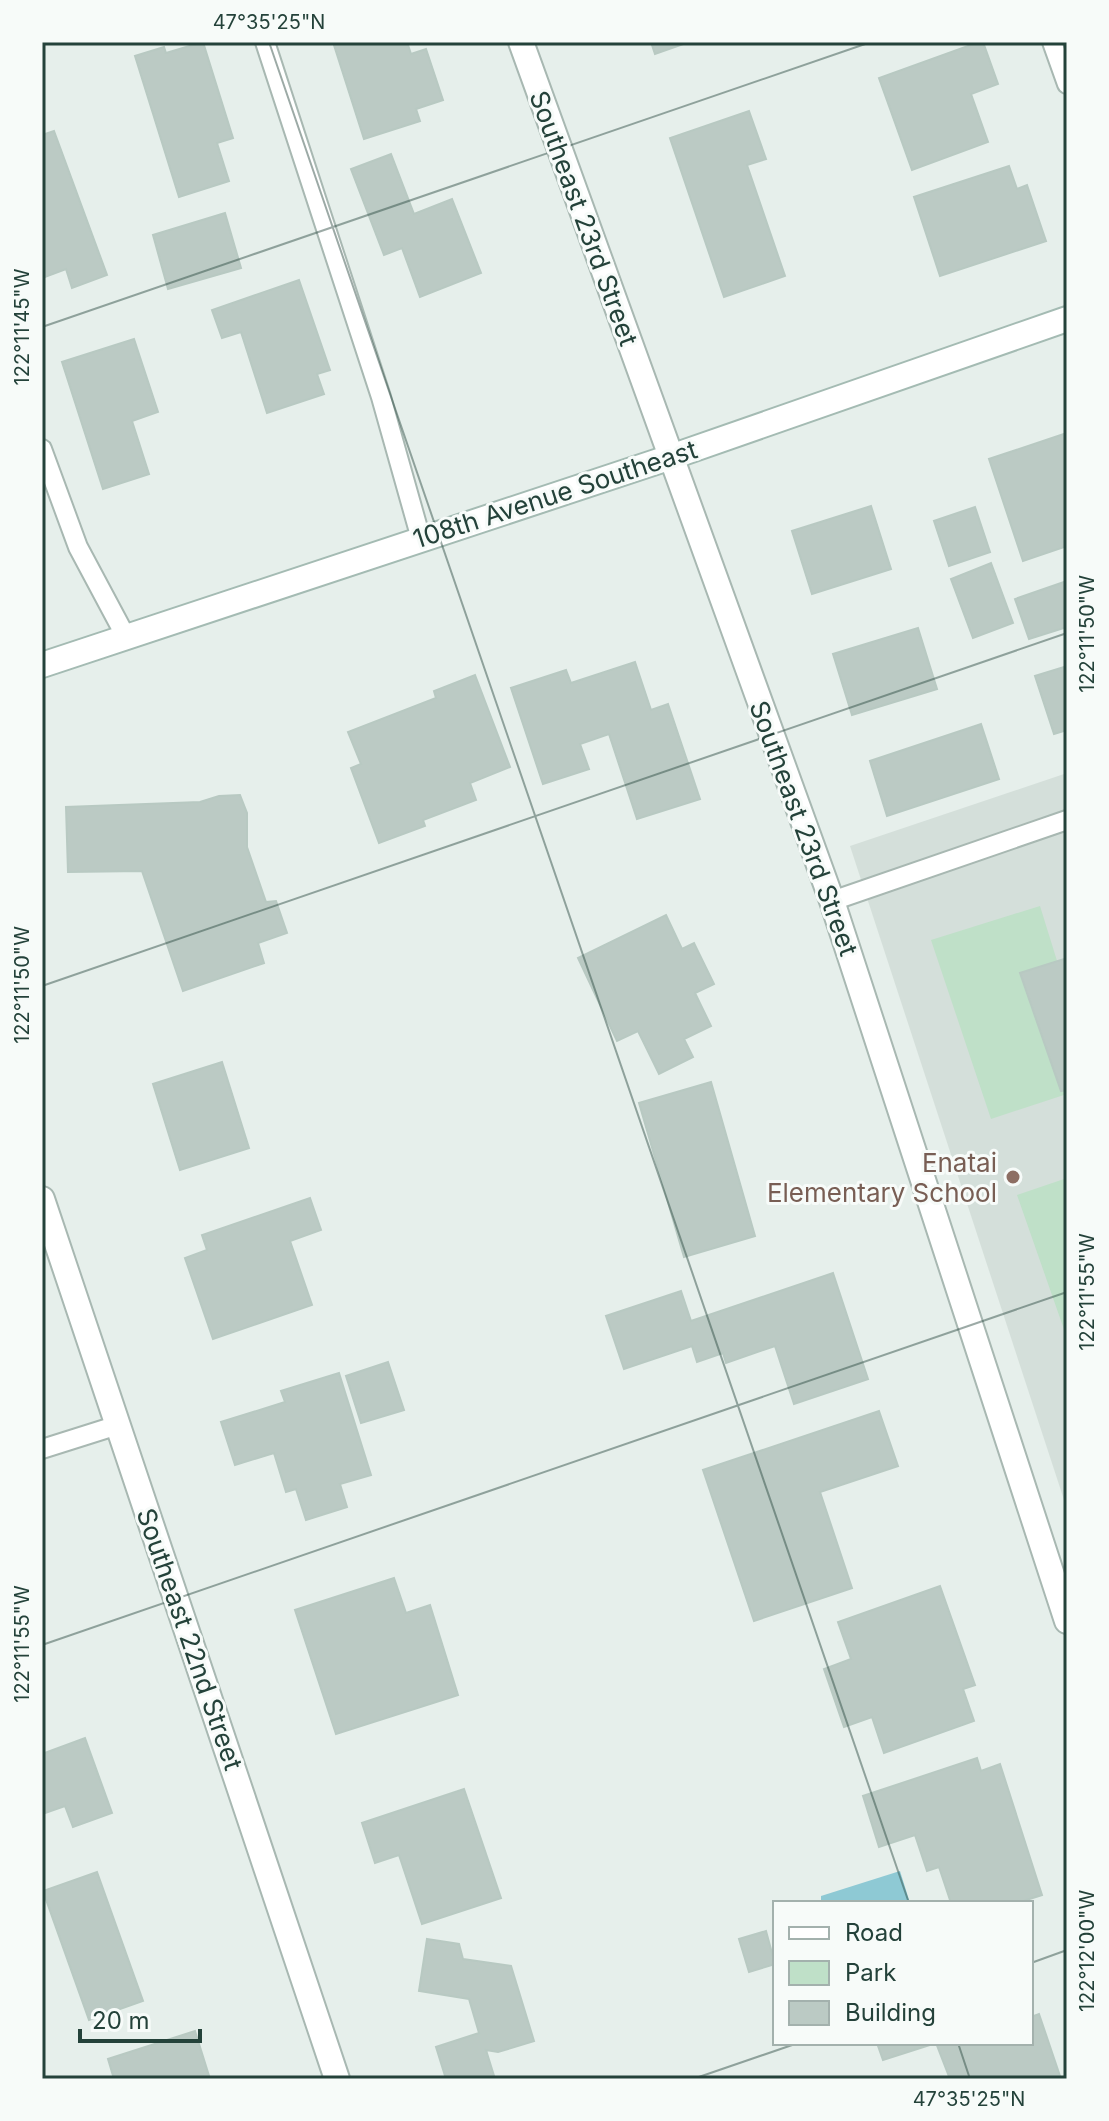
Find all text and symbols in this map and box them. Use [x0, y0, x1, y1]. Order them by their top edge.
text: 47°35'25"N [213, 10, 325, 34]
street label: Southeast 23rd Street [523, 86, 645, 350]
text: 122°11'45"W [10, 268, 34, 385]
street label: 108th Avenue Southeast [409, 433, 701, 555]
text: 122°11'50"W [1075, 575, 1099, 693]
street label: Southeast 23rd Street [743, 696, 865, 960]
text: 122°11'50"W [10, 926, 34, 1044]
place label: Enatai Elementary School [767, 1147, 997, 1208]
marker: Enatai Elementary School [1004, 1168, 1022, 1186]
text: 122°11'55"W [1075, 1233, 1099, 1351]
street label: Southeast 22nd Street [131, 1504, 249, 1774]
text: 122°11'55"W [10, 1585, 34, 1703]
text: 122°12'00"W [1075, 1890, 1099, 2012]
legend [773, 1901, 1033, 2045]
text: Road [845, 1918, 903, 1947]
text: Park [845, 1958, 896, 1987]
scale bar [80, 1993, 200, 2043]
text: Building [845, 1998, 936, 2027]
text: 20 m [92, 2006, 150, 2035]
text: 47°35'25"N [913, 2087, 1025, 2111]

